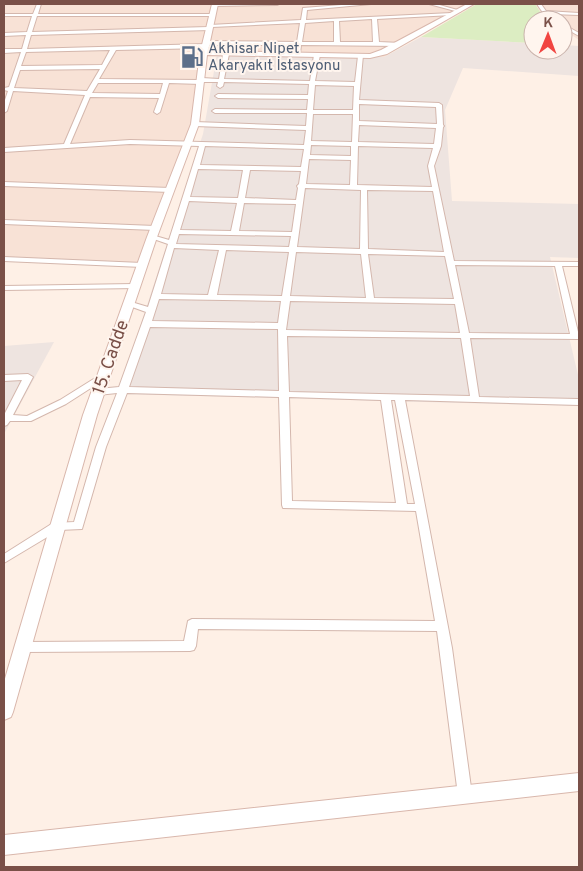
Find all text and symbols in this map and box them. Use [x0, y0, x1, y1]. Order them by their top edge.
north arrow [523, 10, 573, 60]
text: K [543, 15, 553, 32]
place label: Akhisar Nipet Akaryakıt İstasyonu [208, 40, 341, 76]
fuel station icon: Akhisar Nipet Akaryakıt İstasyonu [179, 44, 205, 70]
street label: 15. Cadde [88, 317, 135, 398]

